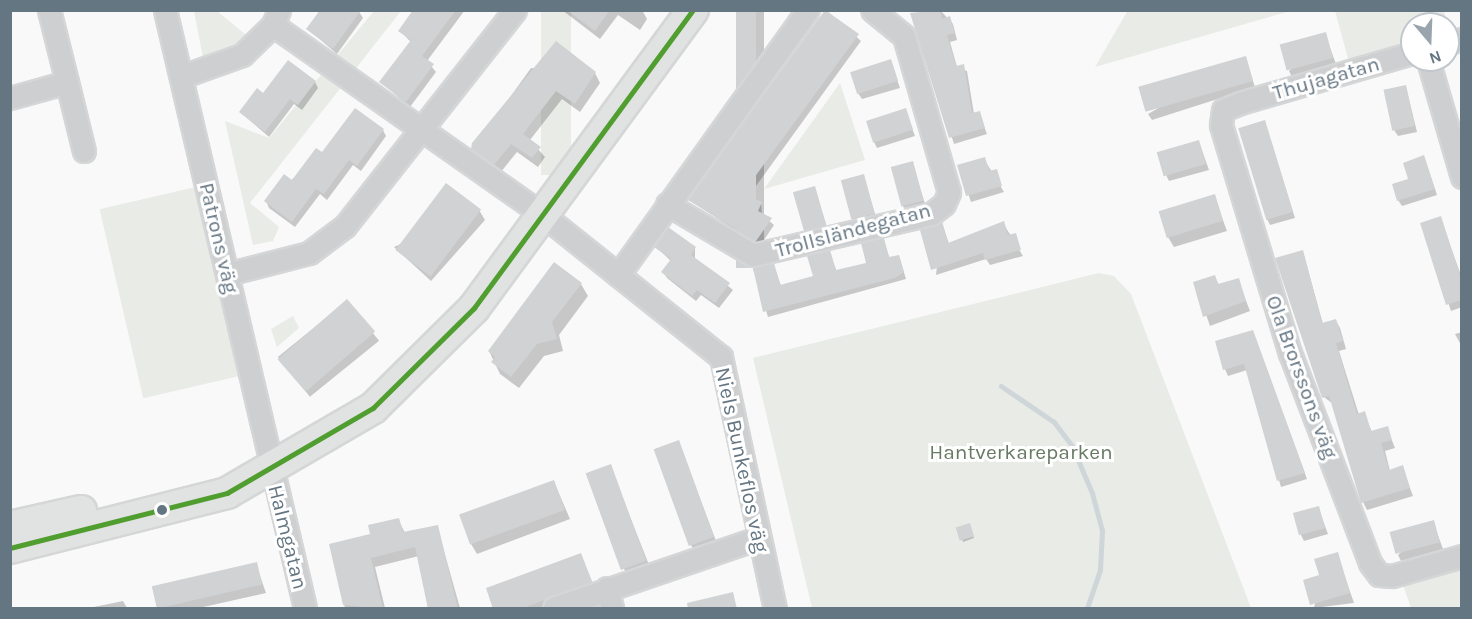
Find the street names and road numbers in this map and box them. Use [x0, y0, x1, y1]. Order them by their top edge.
street label: Thujagatan [1270, 51, 1382, 105]
street label: Patrons väg [194, 180, 244, 296]
street label: Trollsländegatan [773, 197, 933, 263]
street label: Ola Brorssons väg [1261, 292, 1343, 462]
street label: Niels Bunkeflos väg [710, 365, 774, 555]
street label: Halmgatan [263, 482, 313, 592]

